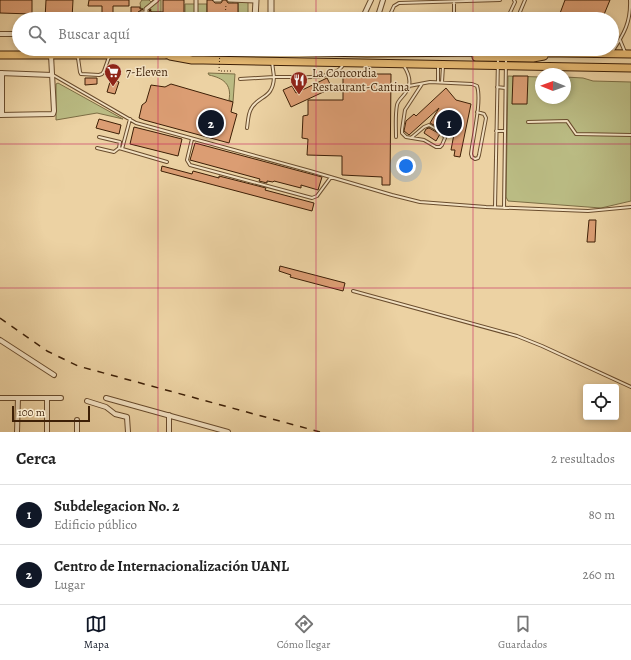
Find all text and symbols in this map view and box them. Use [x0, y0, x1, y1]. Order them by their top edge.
search box [12, 12, 619, 56]
icon: search [26, 23, 48, 45]
text: Buscar aquí [58, 24, 130, 44]
supermarket icon: 7-Eleven [103, 62, 123, 87]
place label: 7-Eleven [126, 64, 168, 80]
place label: La Concordia Restaurant-Cantina [312, 65, 410, 95]
north arrow [535, 68, 571, 104]
restaurant icon: La Concordia Restaurant-Cantina [289, 70, 309, 95]
pin: 2 [198, 108, 224, 138]
pin: 1 [436, 108, 462, 138]
your location [396, 156, 416, 176]
map controls [583, 384, 619, 420]
button: locate [583, 384, 619, 420]
scale bar [12, 404, 90, 423]
text: 100 m [18, 405, 45, 420]
text: Cerca [16, 447, 56, 470]
text: 2 resultados [551, 450, 615, 467]
text: Subdelegacion No. 2 [54, 496, 180, 516]
text: 1 [27, 506, 31, 523]
text: 80 m [588, 506, 615, 523]
text: Edificio público [54, 516, 137, 533]
text: Centro de Internacionalización UANL [54, 556, 289, 576]
text: 2 [26, 566, 32, 583]
text: 260 m [582, 566, 615, 583]
text: Lugar [54, 576, 85, 593]
tab: Mapa [84, 613, 109, 652]
tab: Cómo llegar [277, 613, 330, 652]
tab: Guardados [498, 613, 547, 652]

